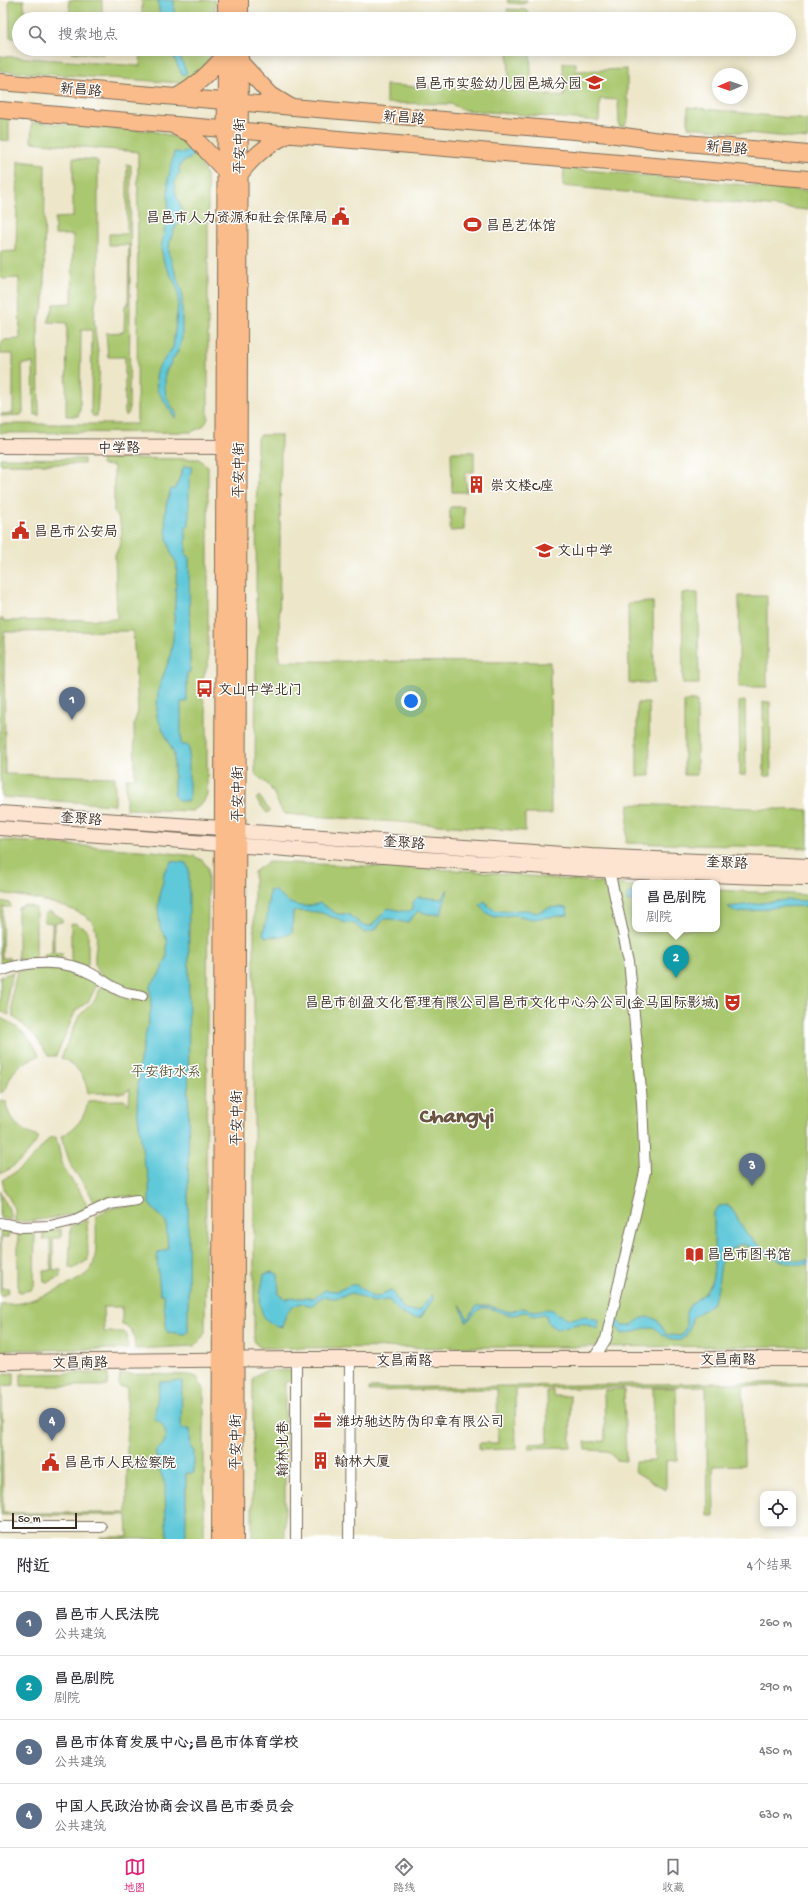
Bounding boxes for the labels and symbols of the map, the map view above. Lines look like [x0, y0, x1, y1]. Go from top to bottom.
north arrow [712, 68, 748, 104]
school or university icon: 昌邑市实验幼儿园邑城分园 [585, 73, 605, 93]
place label: 昌邑市实验幼儿园邑城分园 [414, 76, 582, 94]
street label: 新昌路 [59, 80, 103, 102]
street label: 新昌路 [382, 108, 426, 130]
street label: 平安中街 [232, 118, 250, 174]
street label: 新昌路 [705, 138, 749, 160]
public building icon: 昌邑市人力资源和社会保障局 [331, 207, 351, 227]
place label: 昌邑市人力资源和社会保障局 [146, 210, 328, 228]
sports icon: 昌邑艺体馆 [463, 215, 483, 235]
place label: 昌邑艺体馆 [486, 218, 556, 236]
street label: 中学路 [98, 440, 140, 458]
street label: 平安中街 [231, 442, 249, 498]
building icon: 崇文楼C座 [467, 475, 487, 495]
place label: 崇文楼C座 [490, 479, 554, 496]
public building icon: 昌邑市公安局 [11, 521, 31, 541]
place label: 昌邑市公安局 [34, 524, 118, 542]
school or university icon: 文山中学 [534, 540, 554, 560]
place label: 文山中学 [557, 543, 613, 561]
bus stop icon: 文山中学北门 [195, 679, 215, 699]
place label: 文山中学北门 [218, 682, 302, 700]
pin: 1 [59, 687, 85, 720]
your location [401, 691, 421, 711]
street label: 平安中街 [230, 766, 248, 822]
street label: 奎聚路 [59, 810, 102, 830]
street label: 奎聚路 [382, 834, 425, 854]
street label: 奎聚路 [705, 854, 748, 874]
pin: 2 [663, 945, 689, 978]
theatre icon: 昌邑市创盈文化管理有限公司昌邑市文化中心分公司(金马国际影城) [722, 992, 742, 1012]
place label: 昌邑市创盈文化管理有限公司昌邑市文化中心分公司(金马国际影城) [305, 995, 719, 1013]
park label: 平安街水系 [131, 1064, 201, 1082]
street label: 平安中街 [229, 1090, 247, 1146]
district label: Changyi [419, 1105, 494, 1131]
pin: 3 [739, 1153, 765, 1186]
library icon: 昌邑市图书馆 [684, 1244, 704, 1264]
place label: 昌邑市图书馆 [707, 1247, 791, 1265]
street label: 文昌南路 [700, 1352, 756, 1370]
street label: 文昌南路 [376, 1353, 432, 1371]
street label: 文昌南路 [52, 1355, 108, 1373]
pin: 4 [39, 1408, 65, 1441]
office icon: 潍坊驰达防伪印章有限公司 [313, 1411, 333, 1431]
street label: 平安中街 [228, 1414, 246, 1470]
place label: 潍坊驰达防伪印章有限公司 [336, 1414, 504, 1432]
street label: 翰林北巷 [276, 1420, 293, 1477]
building icon: 翰林大厦 [311, 1451, 331, 1471]
public building icon: 昌邑市人民检察院 [41, 1452, 61, 1472]
place label: 翰林大厦 [334, 1454, 390, 1472]
place label: 昌邑市人民检察院 [64, 1455, 176, 1473]
scale bar [12, 1511, 77, 1530]

